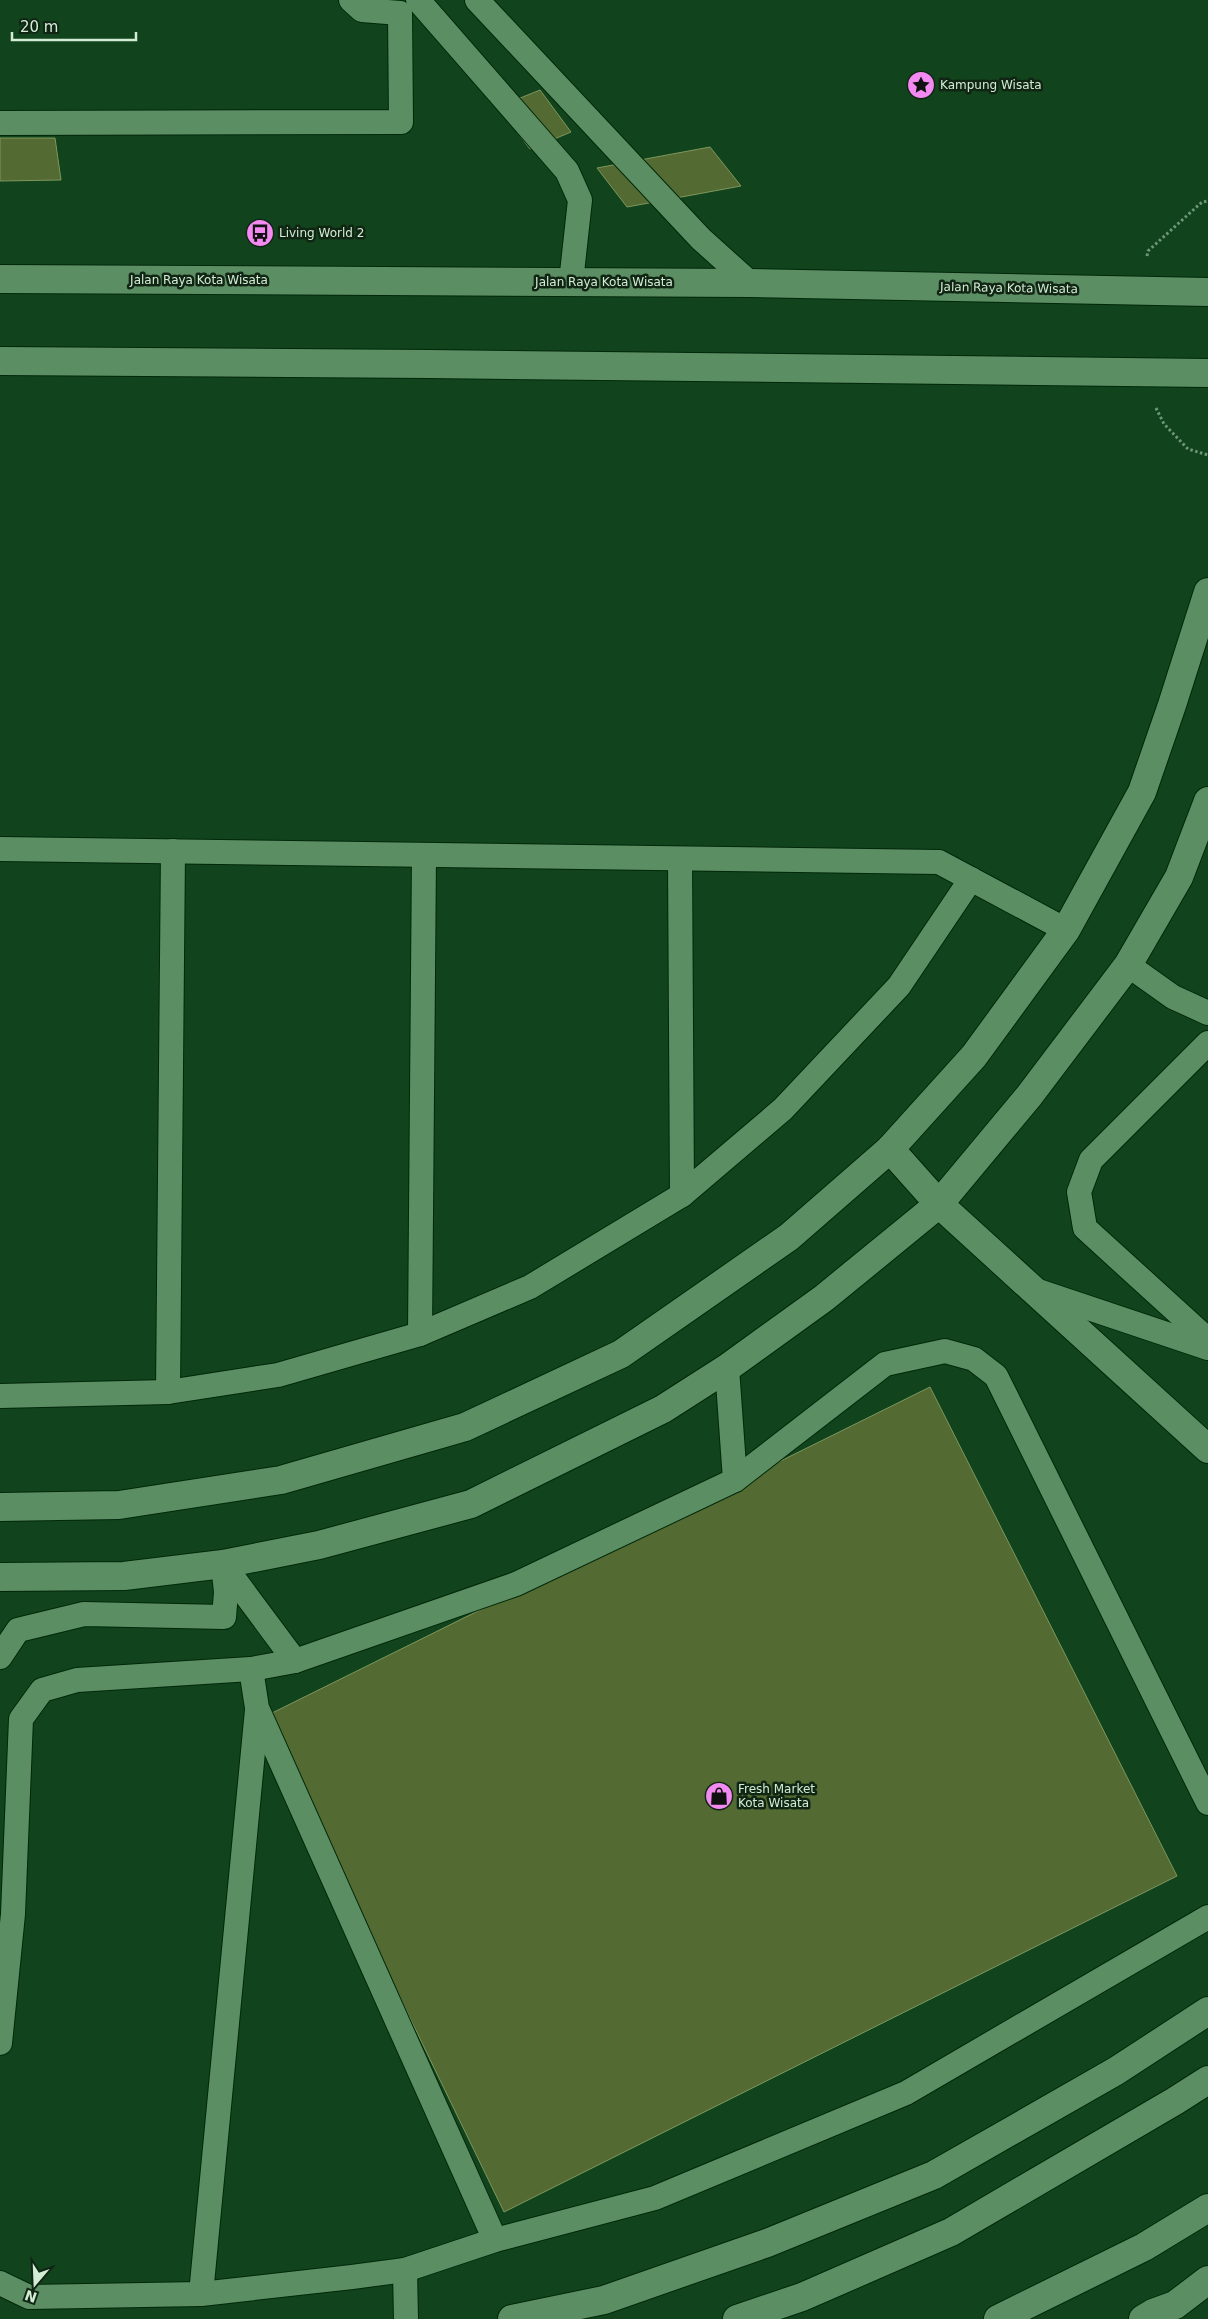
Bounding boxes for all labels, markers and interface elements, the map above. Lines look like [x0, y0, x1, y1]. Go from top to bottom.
scale bar [12, 10, 136, 42]
text: 20 m [20, 18, 58, 36]
place icon: Kampung Wisata [906, 70, 936, 100]
place label: Kampung Wisata [940, 78, 1042, 92]
bus stop icon: Living World 2 [245, 218, 275, 248]
place label: Living World 2 [279, 226, 364, 240]
street label: Jalan Raya Kota Wisata [129, 273, 268, 287]
street label: Jalan Raya Kota Wisata [534, 275, 673, 289]
street label: Jalan Raya Kota Wisata [939, 280, 1078, 296]
shop icon: Fresh Market Kota Wisata [704, 1781, 734, 1811]
place label: Fresh Market Kota Wisata [738, 1782, 815, 1810]
north arrow [10, 2259, 60, 2309]
text: N [23, 2287, 39, 2306]

